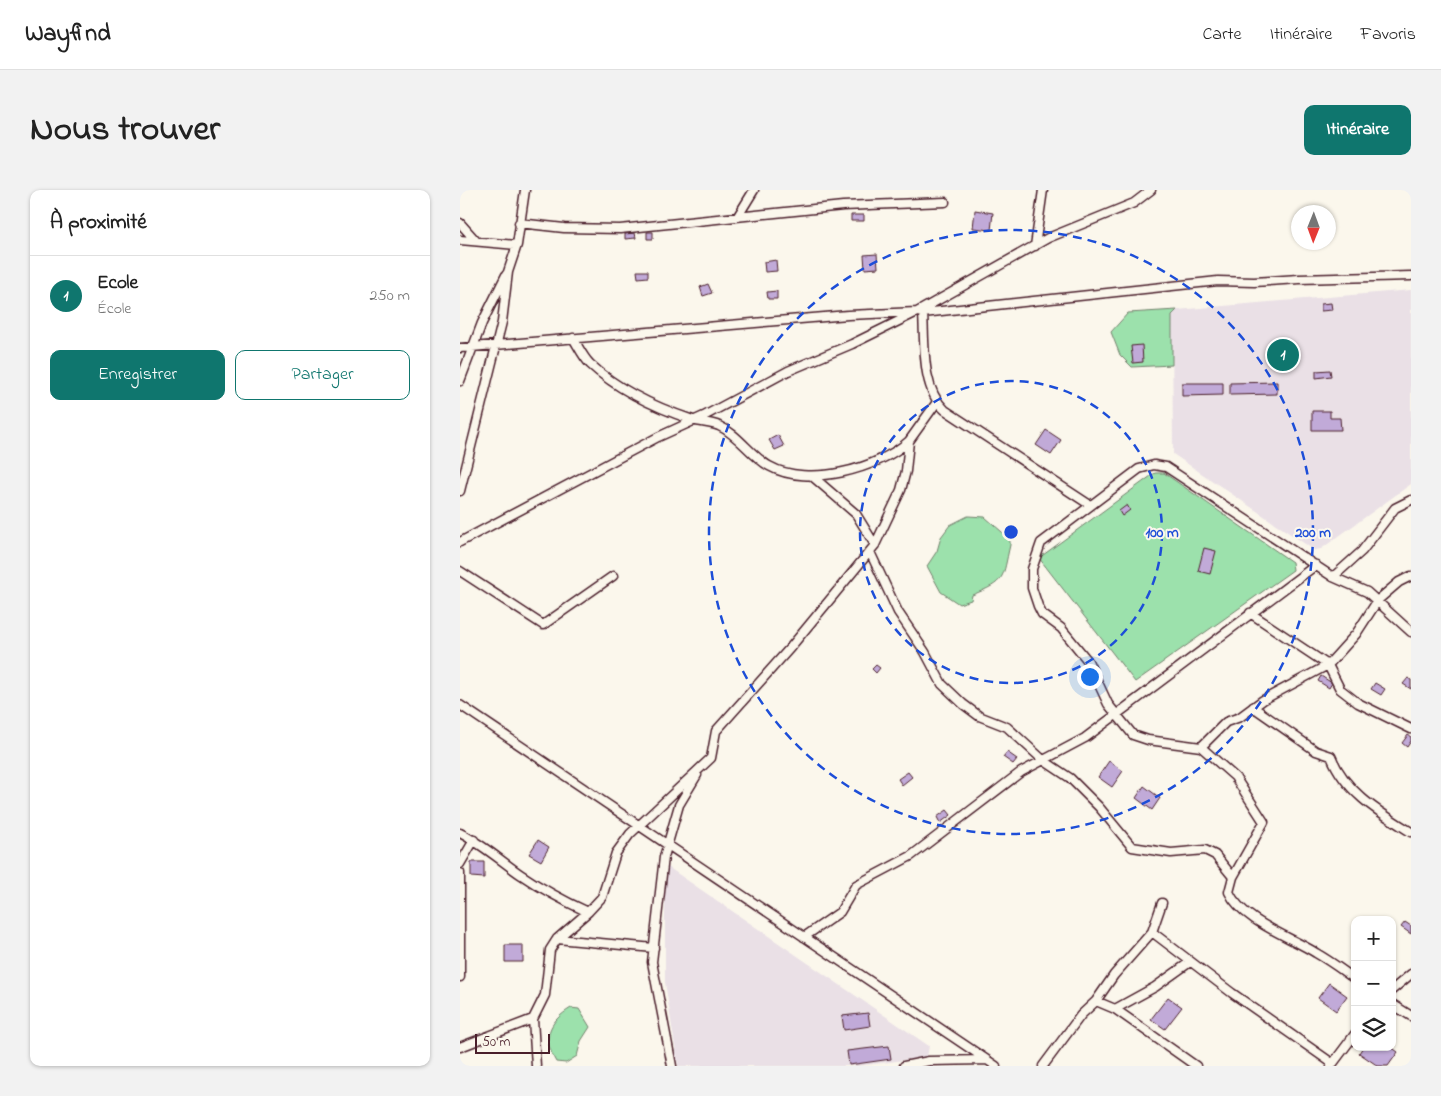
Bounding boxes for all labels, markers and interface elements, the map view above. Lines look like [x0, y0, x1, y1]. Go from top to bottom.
text: Wayfind [25, 17, 111, 52]
text: Carte [1202, 22, 1242, 48]
text: Itinéraire [1270, 22, 1332, 48]
text: Favoris [1360, 22, 1416, 48]
text: Nous trouver [30, 105, 220, 156]
button: Itinéraire [1304, 105, 1411, 155]
north arrow [1291, 205, 1336, 250]
text: À proximité [50, 208, 147, 238]
text: Ecole [97, 270, 138, 297]
text: 1 [63, 284, 69, 308]
text: 250 m [370, 284, 410, 308]
text: École [97, 297, 132, 321]
pin: 1 [1267, 336, 1299, 374]
button: Enregistrer [50, 350, 225, 400]
button: Partager [235, 350, 410, 400]
text: 100 m [1145, 522, 1179, 544]
text: 200 m [1294, 522, 1331, 544]
centre of rings [1002, 523, 1020, 541]
your location [1077, 664, 1103, 690]
map controls [1351, 916, 1396, 1051]
button: + [1351, 916, 1396, 961]
button: − [1351, 961, 1396, 1006]
button: layers [1351, 1006, 1396, 1051]
scale bar [475, 1031, 550, 1054]
text: 50 m [482, 1032, 510, 1053]

